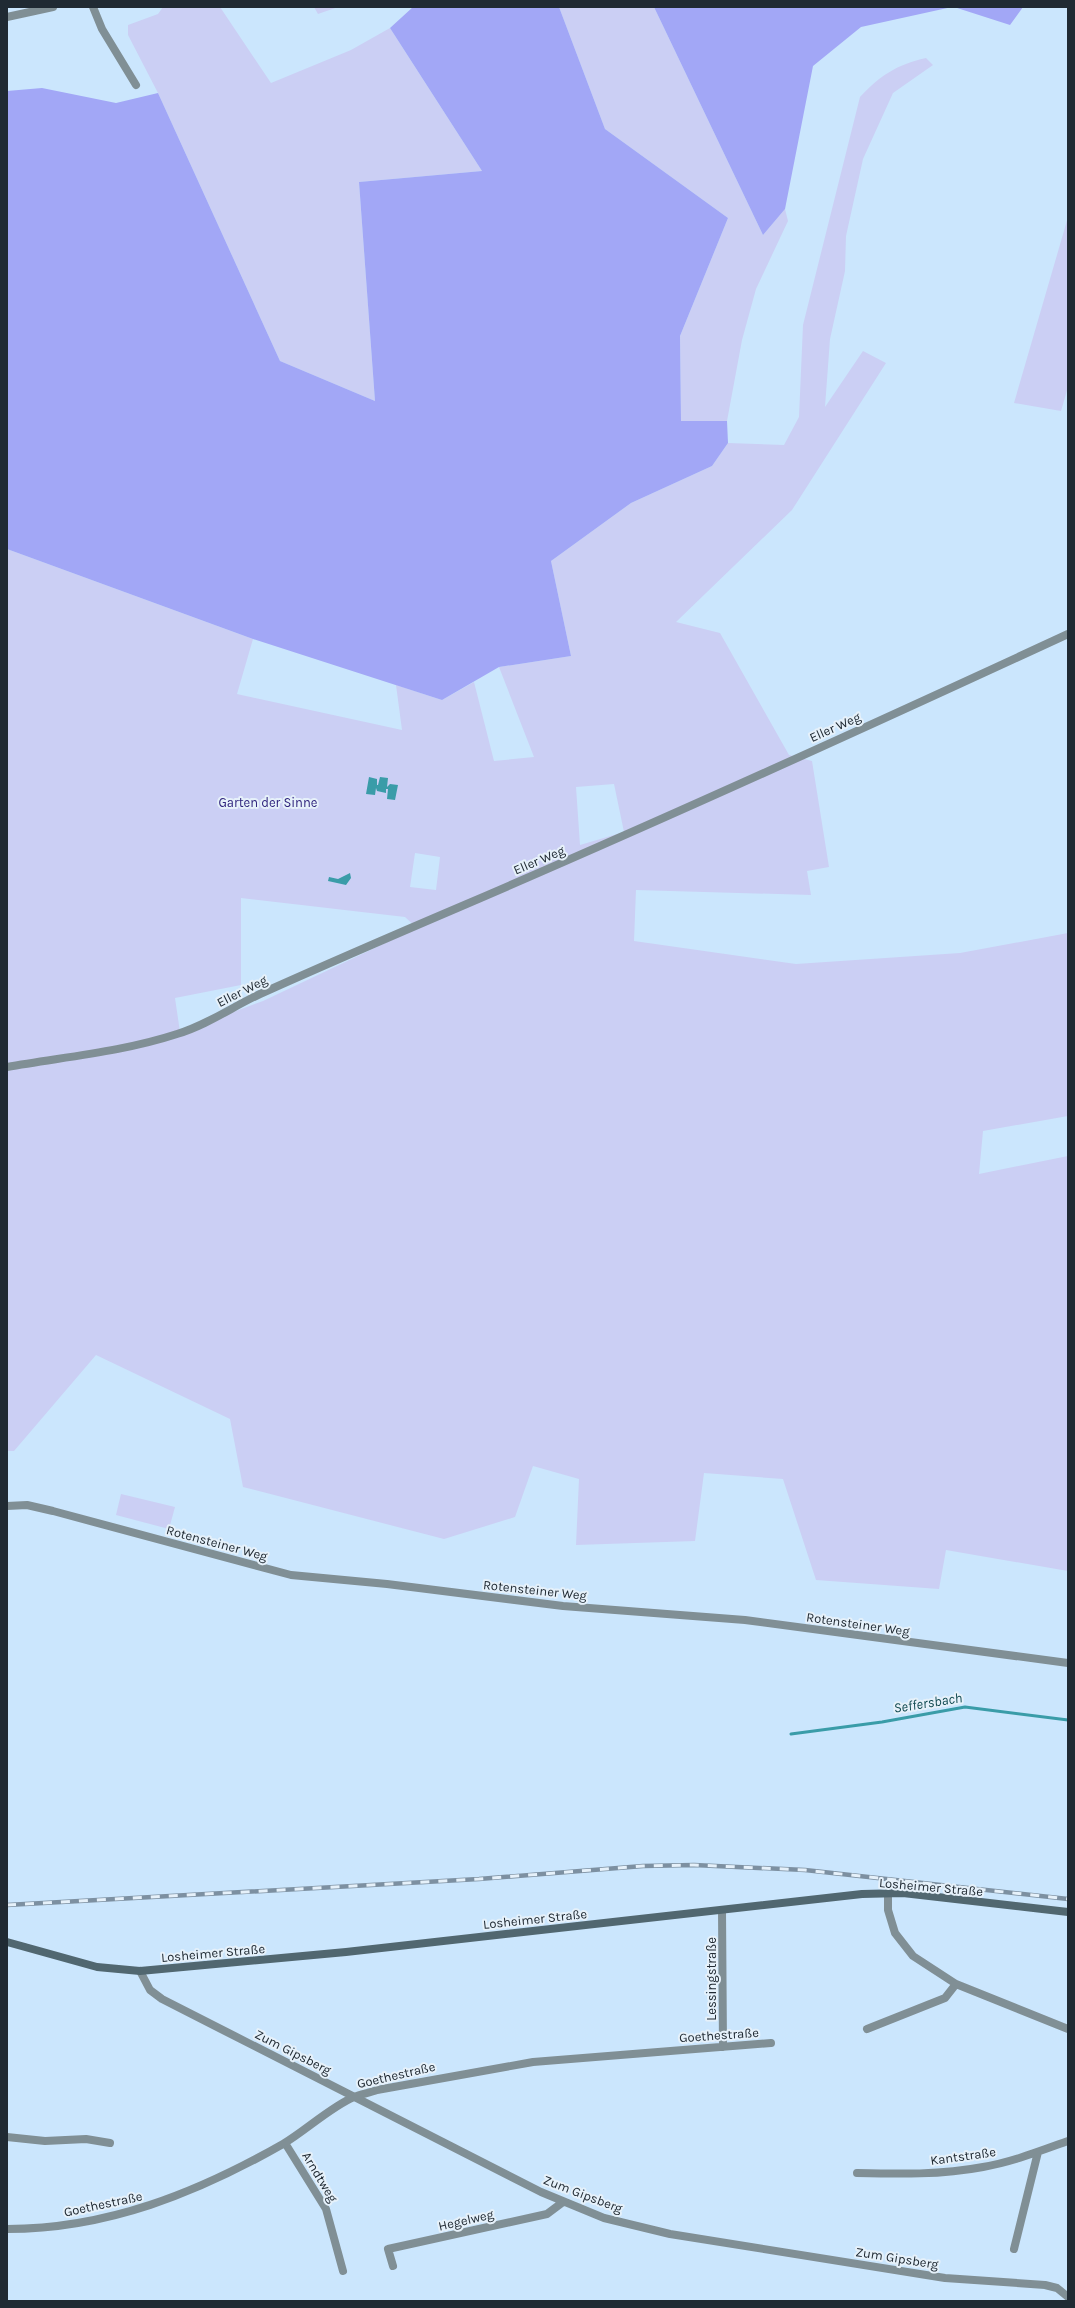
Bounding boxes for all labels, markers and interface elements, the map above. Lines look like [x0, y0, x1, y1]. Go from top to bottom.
street label: Eller Weg [807, 709, 863, 745]
park label: Garten der Sinne [219, 795, 318, 810]
street label: Eller Weg [511, 842, 568, 878]
street label: Eller Weg [214, 972, 270, 1010]
street label: Rotensteiner Weg [165, 1522, 270, 1564]
street label: Rotensteiner Weg [482, 1577, 588, 1603]
street label: Rotensteiner Weg [805, 1609, 911, 1639]
water label: Seffersbach [893, 1689, 963, 1717]
street label: Losheimer Straße [878, 1875, 984, 1899]
street label: Losheimer Straße [482, 1906, 588, 1932]
street label: Lessingstraße [704, 1937, 719, 2021]
street label: Losheimer Straße [160, 1941, 266, 1965]
street label: Goethestraße [679, 2025, 760, 2045]
street label: Zum Gipsberg [252, 2026, 334, 2078]
street label: Goethestraße [355, 2059, 437, 2091]
street label: Kantstraße [929, 2144, 997, 2168]
street label: Arndtweg [299, 2149, 341, 2205]
street label: Zum Gipsberg [541, 2172, 625, 2216]
street label: Goethestraße [62, 2188, 144, 2220]
street label: Hegelweg [437, 2206, 496, 2234]
street label: Zum Gipsberg [854, 2244, 940, 2272]

